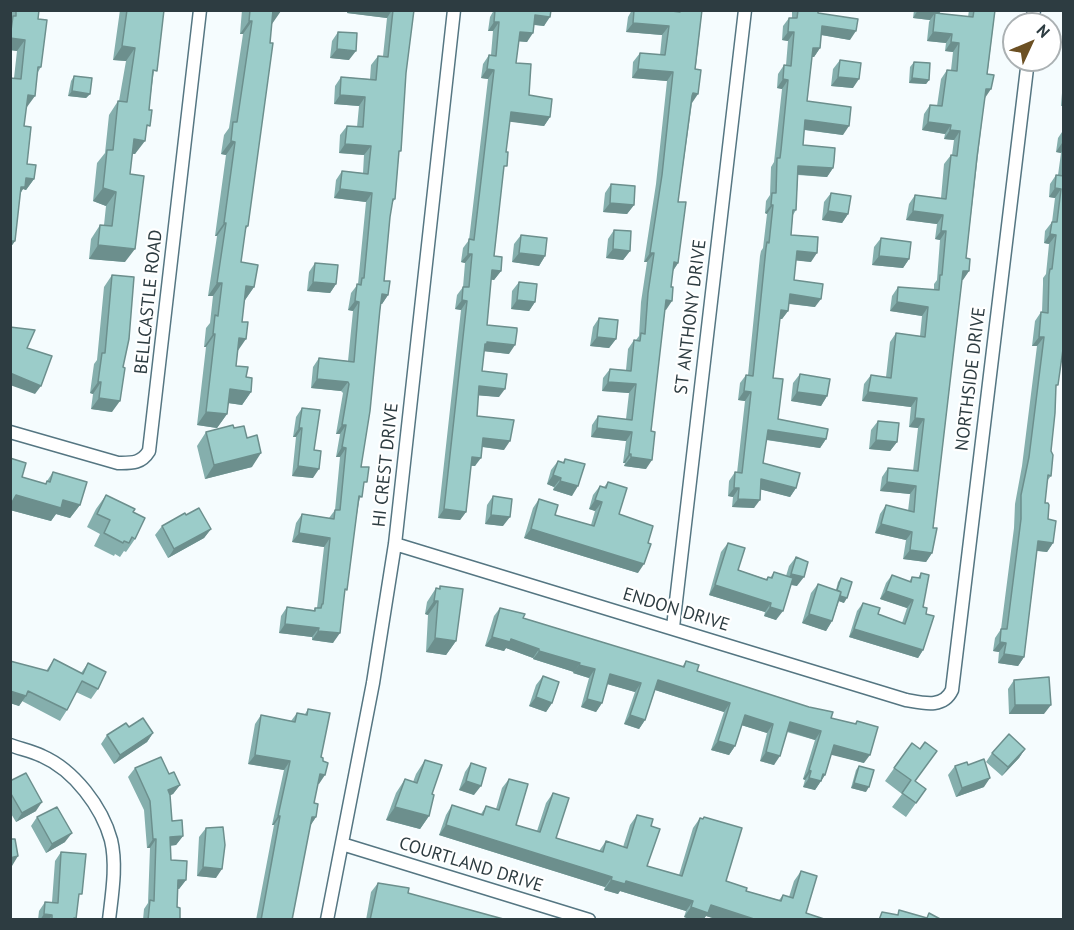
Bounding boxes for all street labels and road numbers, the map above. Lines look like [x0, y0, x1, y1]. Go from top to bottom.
street label: BELLCASTLE ROAD [131, 229, 167, 375]
street label: ST ANTHONY DRIVE [671, 238, 711, 396]
street label: NORTHSIDE DRIVE [951, 306, 991, 452]
street label: HI CREST DRIVE [369, 402, 403, 528]
street label: ENDON DRIVE [620, 584, 732, 636]
street label: COURTLAND DRIVE [396, 833, 546, 897]

